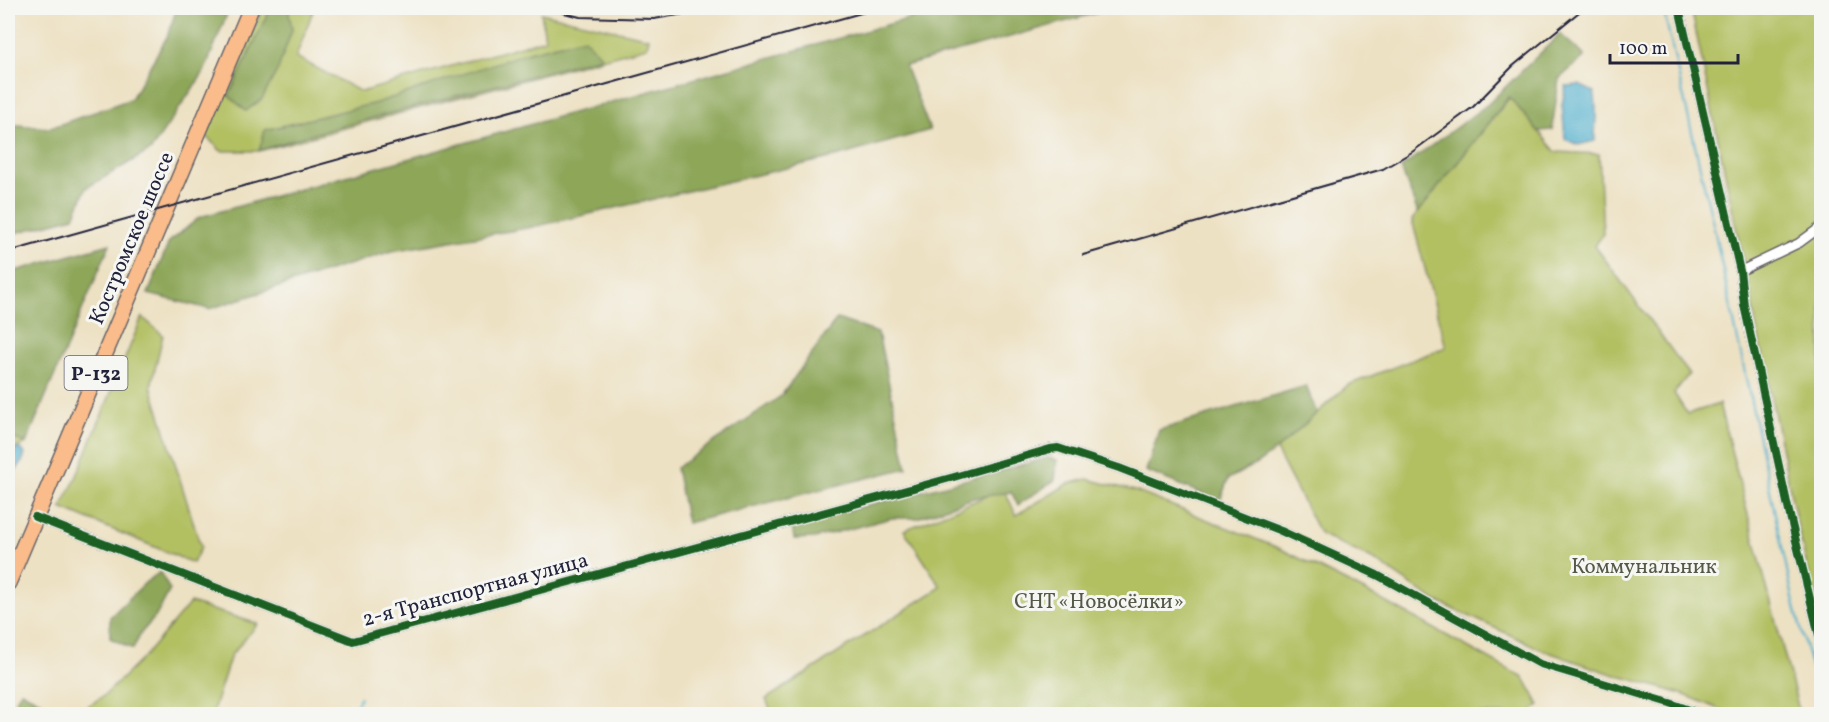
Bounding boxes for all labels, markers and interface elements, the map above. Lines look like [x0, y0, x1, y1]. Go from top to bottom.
scale bar [1610, 27, 1738, 65]
text: 100 m [1619, 37, 1668, 62]
street label: Костромское шоссе [83, 148, 182, 329]
road number: Р-132 [64, 356, 128, 390]
street label: 2-я Транспортная улица [359, 546, 592, 635]
park label: Коммунальник [1571, 553, 1717, 582]
park label: СНТ «Новосёлки» [1014, 588, 1184, 617]

